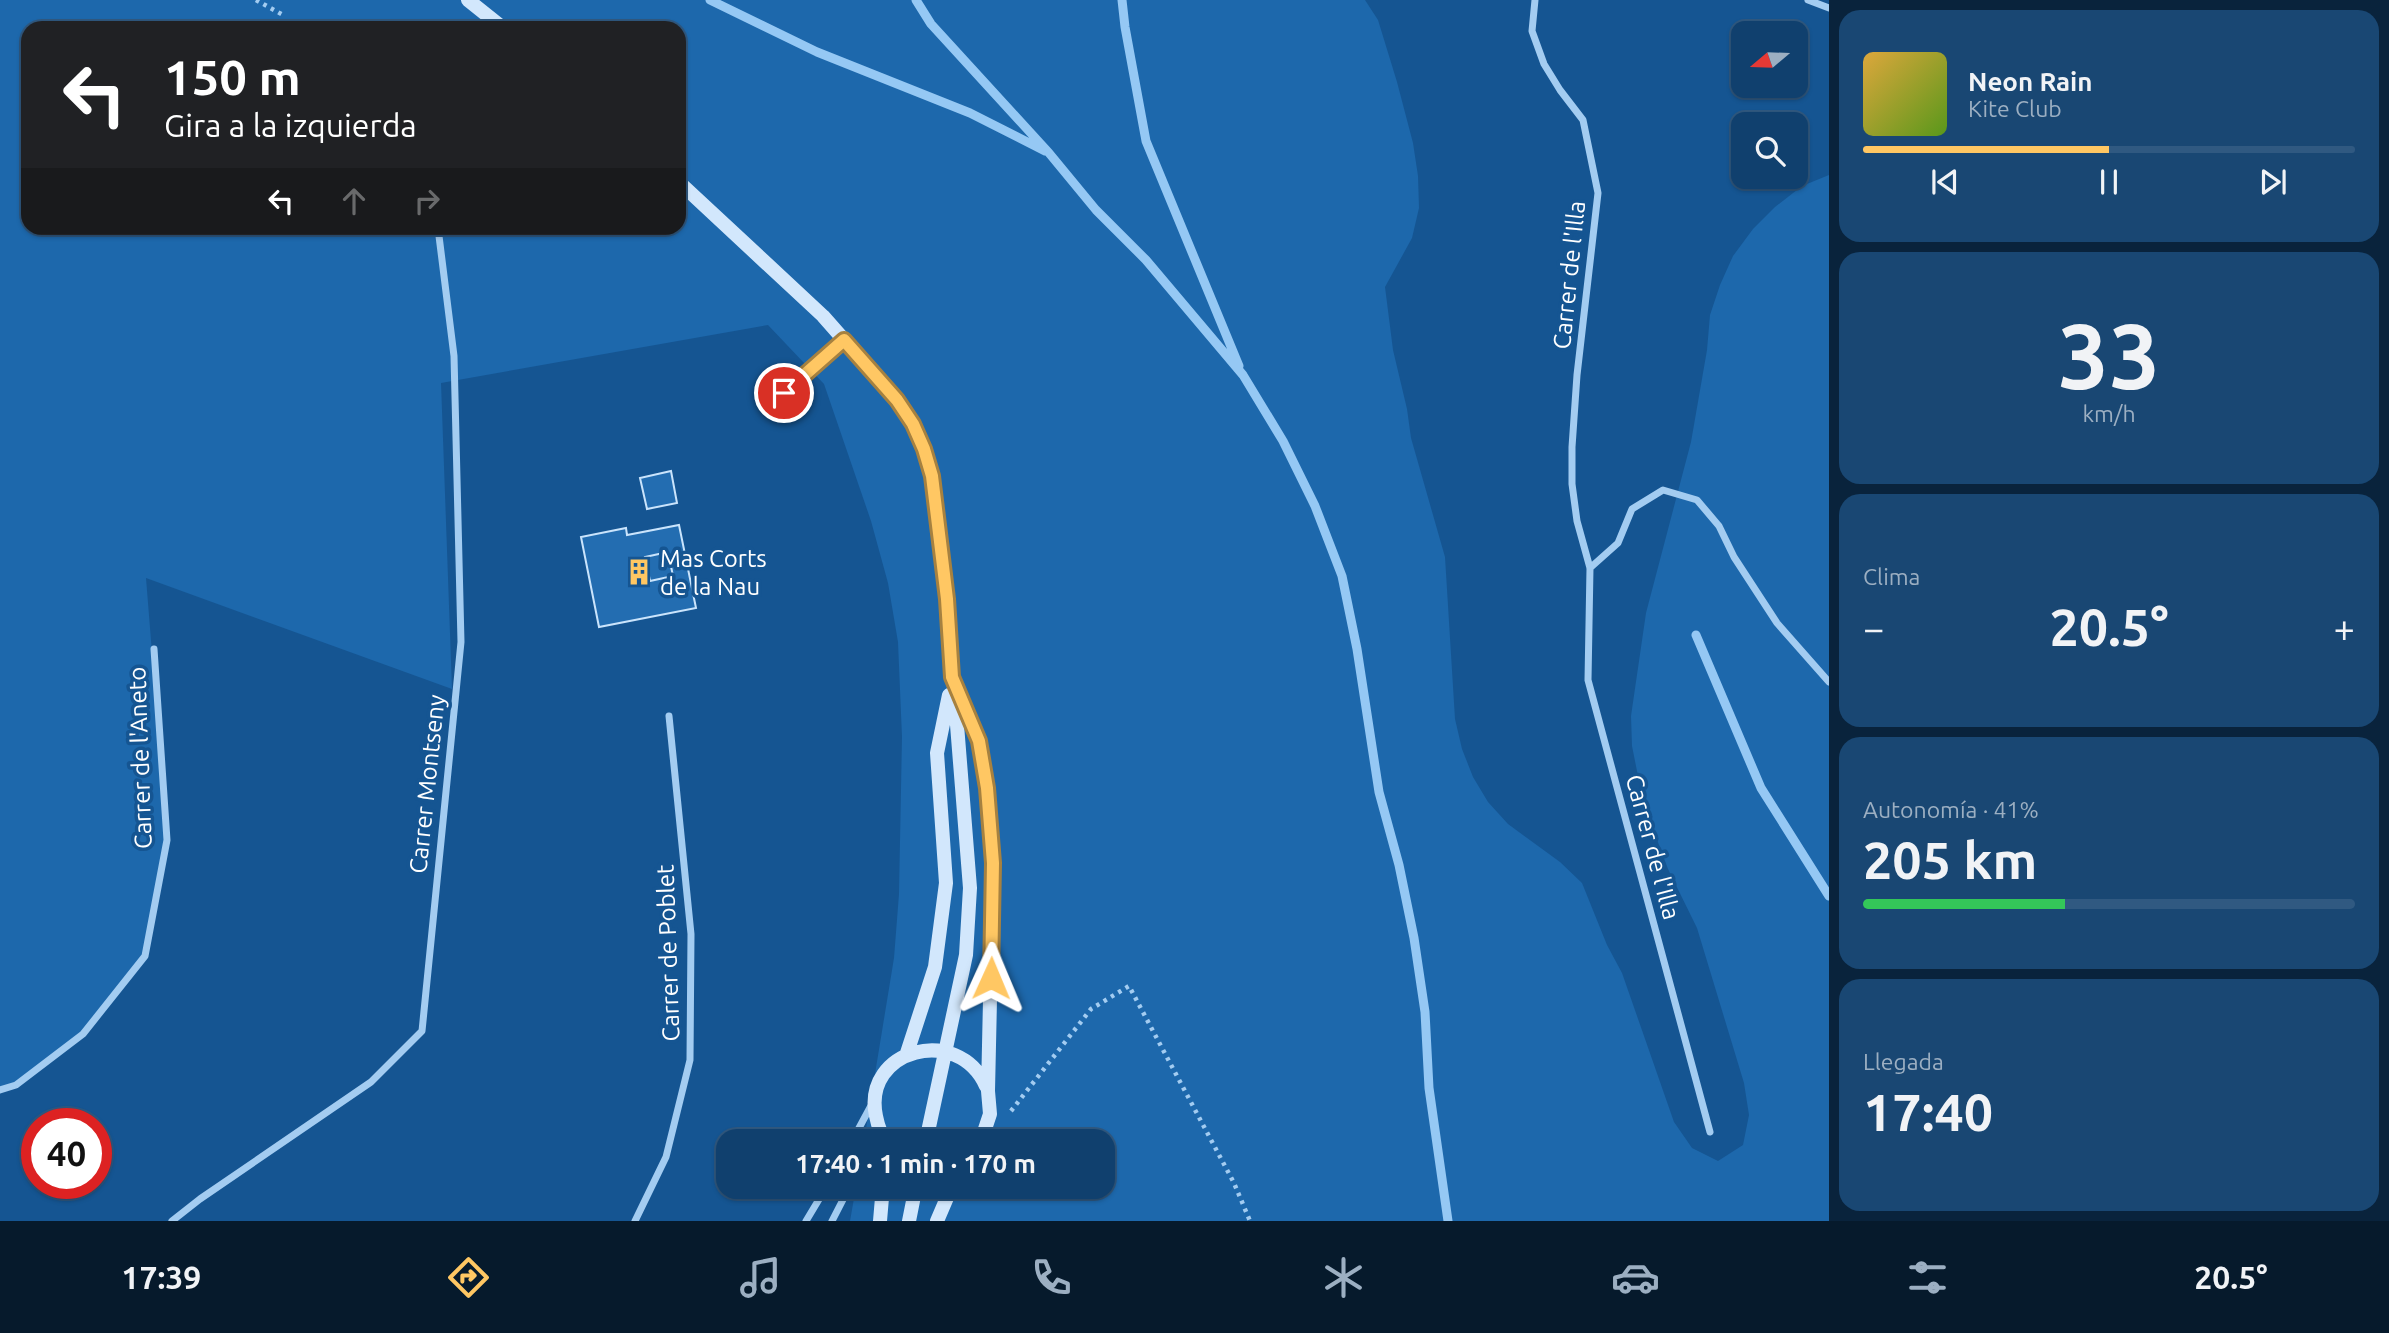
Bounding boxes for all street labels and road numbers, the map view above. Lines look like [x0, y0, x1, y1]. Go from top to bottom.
street label: Carrer de l'Illa [1548, 199, 1590, 351]
street label: Carrer de l'Aneto [123, 666, 157, 850]
street label: Carrer Montseny [404, 693, 450, 875]
street label: Carrer de l'Illa [1621, 772, 1685, 922]
street label: Carrer de Poblet [651, 864, 685, 1042]

